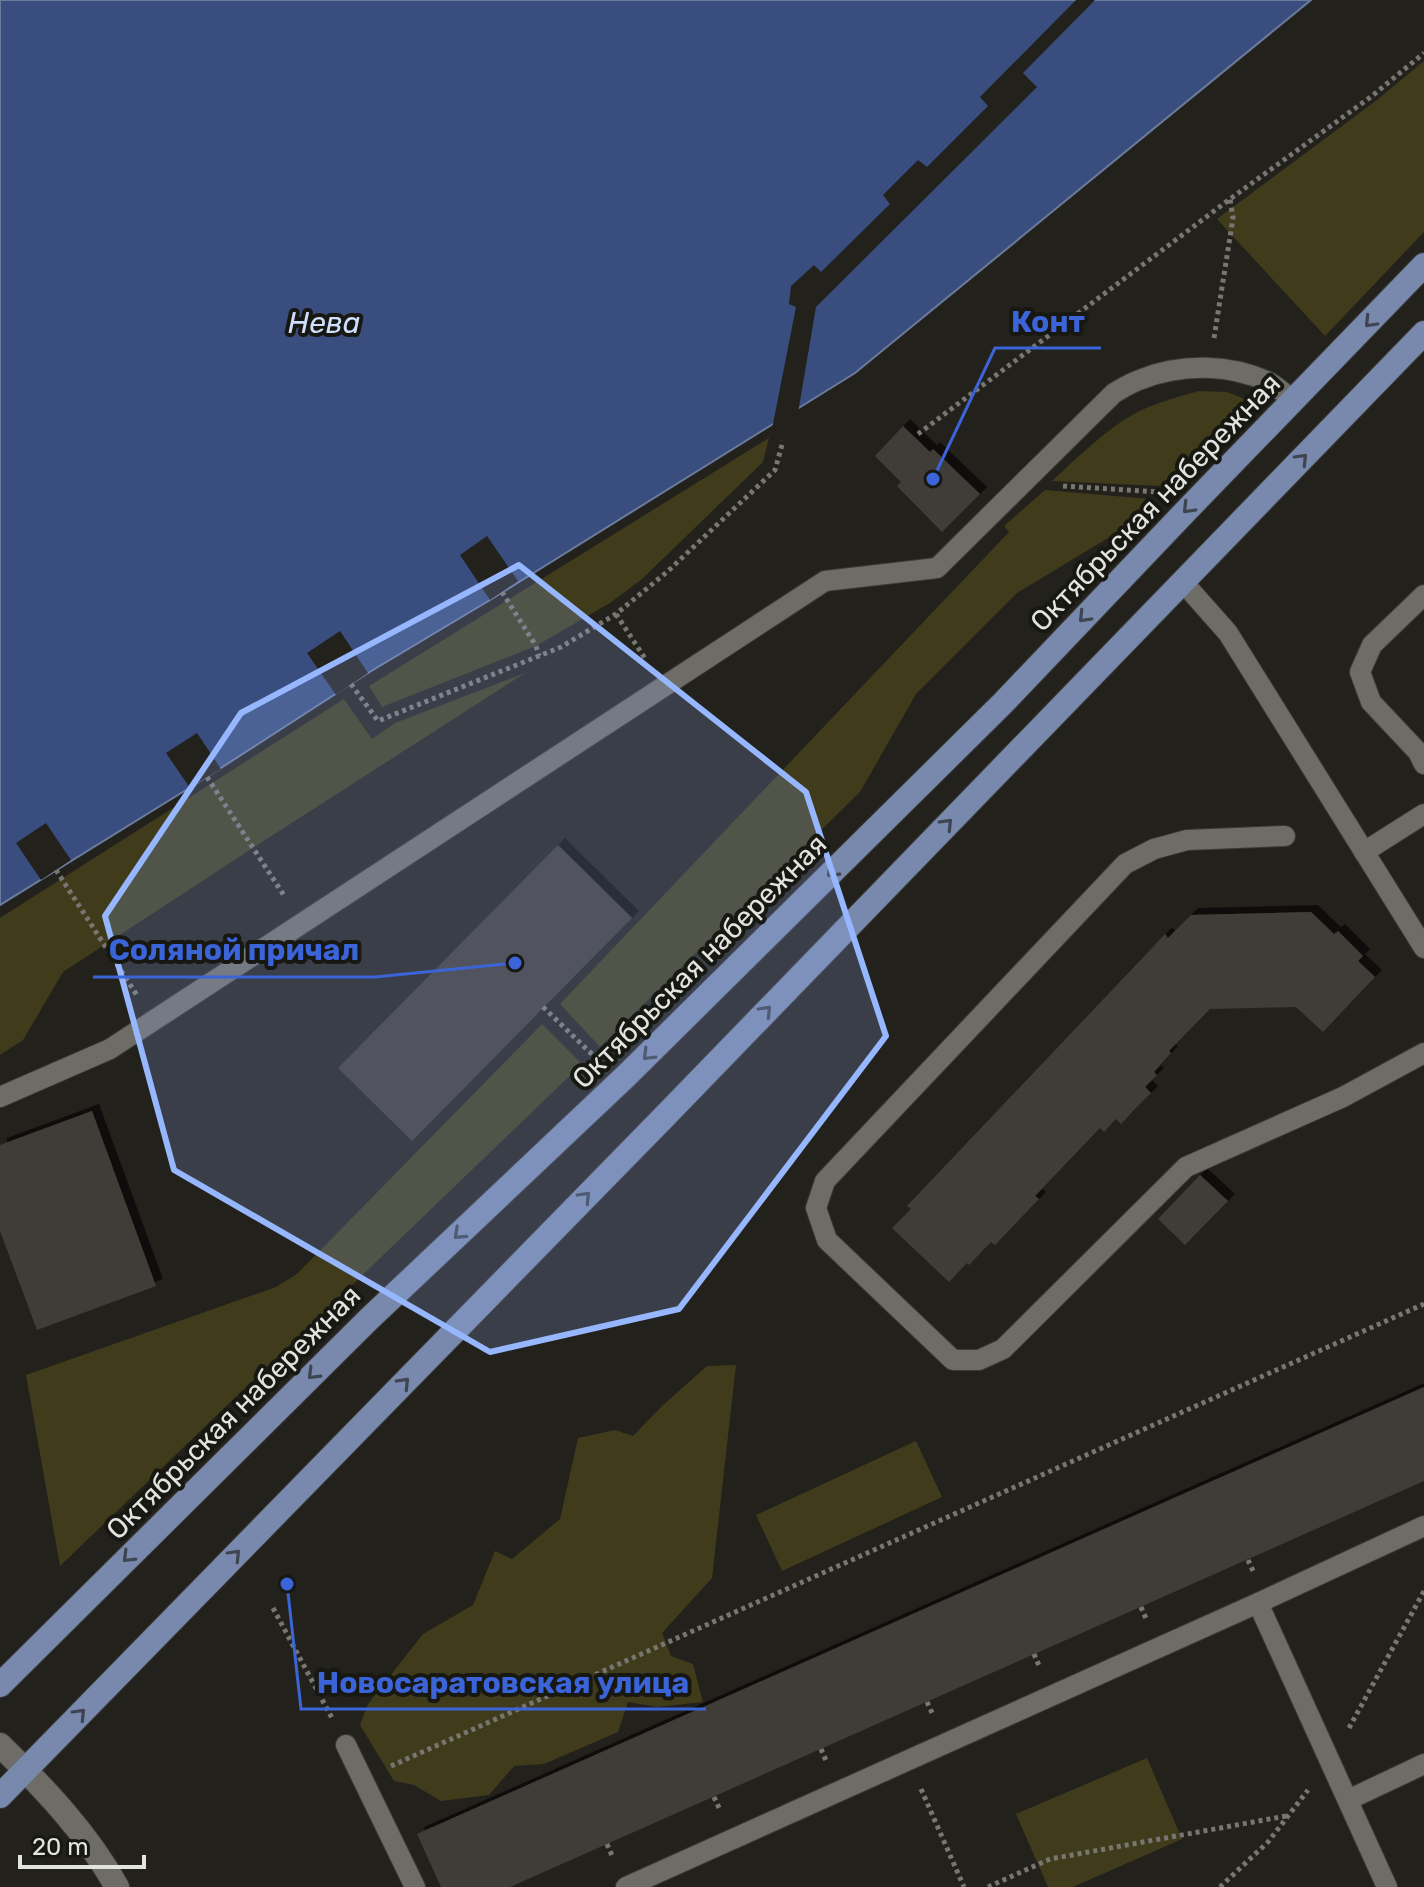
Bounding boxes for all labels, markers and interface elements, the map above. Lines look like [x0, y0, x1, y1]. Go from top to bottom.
callout: Конт [995, 294, 1101, 348]
text: Конт [1011, 304, 1086, 340]
water label: Нева [288, 305, 360, 341]
one-way arrow [1365, 313, 1379, 327]
street label: Октябрьская набережная [1023, 367, 1287, 638]
one-way arrow [1293, 454, 1307, 468]
one-way arrow [1183, 499, 1198, 513]
one-way arrow [1079, 608, 1094, 622]
one-way arrow [938, 819, 953, 833]
street label: Октябрьская набережная [566, 828, 833, 1095]
one-way arrow [827, 862, 842, 877]
callout: Соляной причал [93, 923, 375, 977]
text: Соляной причал [109, 932, 359, 968]
one-way arrow [757, 1006, 772, 1020]
one-way arrow [643, 1046, 657, 1060]
one-way arrow [576, 1192, 590, 1206]
one-way arrow [454, 1224, 469, 1238]
street label: Октябрьская набережная [100, 1279, 367, 1546]
one-way arrow [308, 1365, 322, 1380]
one-way arrow [394, 1378, 409, 1392]
one-way arrow [123, 1548, 137, 1563]
one-way arrow [226, 1550, 240, 1564]
callout: Новосаратовская улица [301, 1655, 706, 1709]
text: Новосаратовская улица [317, 1665, 689, 1701]
one-way arrow [71, 1709, 85, 1723]
scale bar [20, 1819, 144, 1869]
text: 20 m [32, 1833, 89, 1861]

